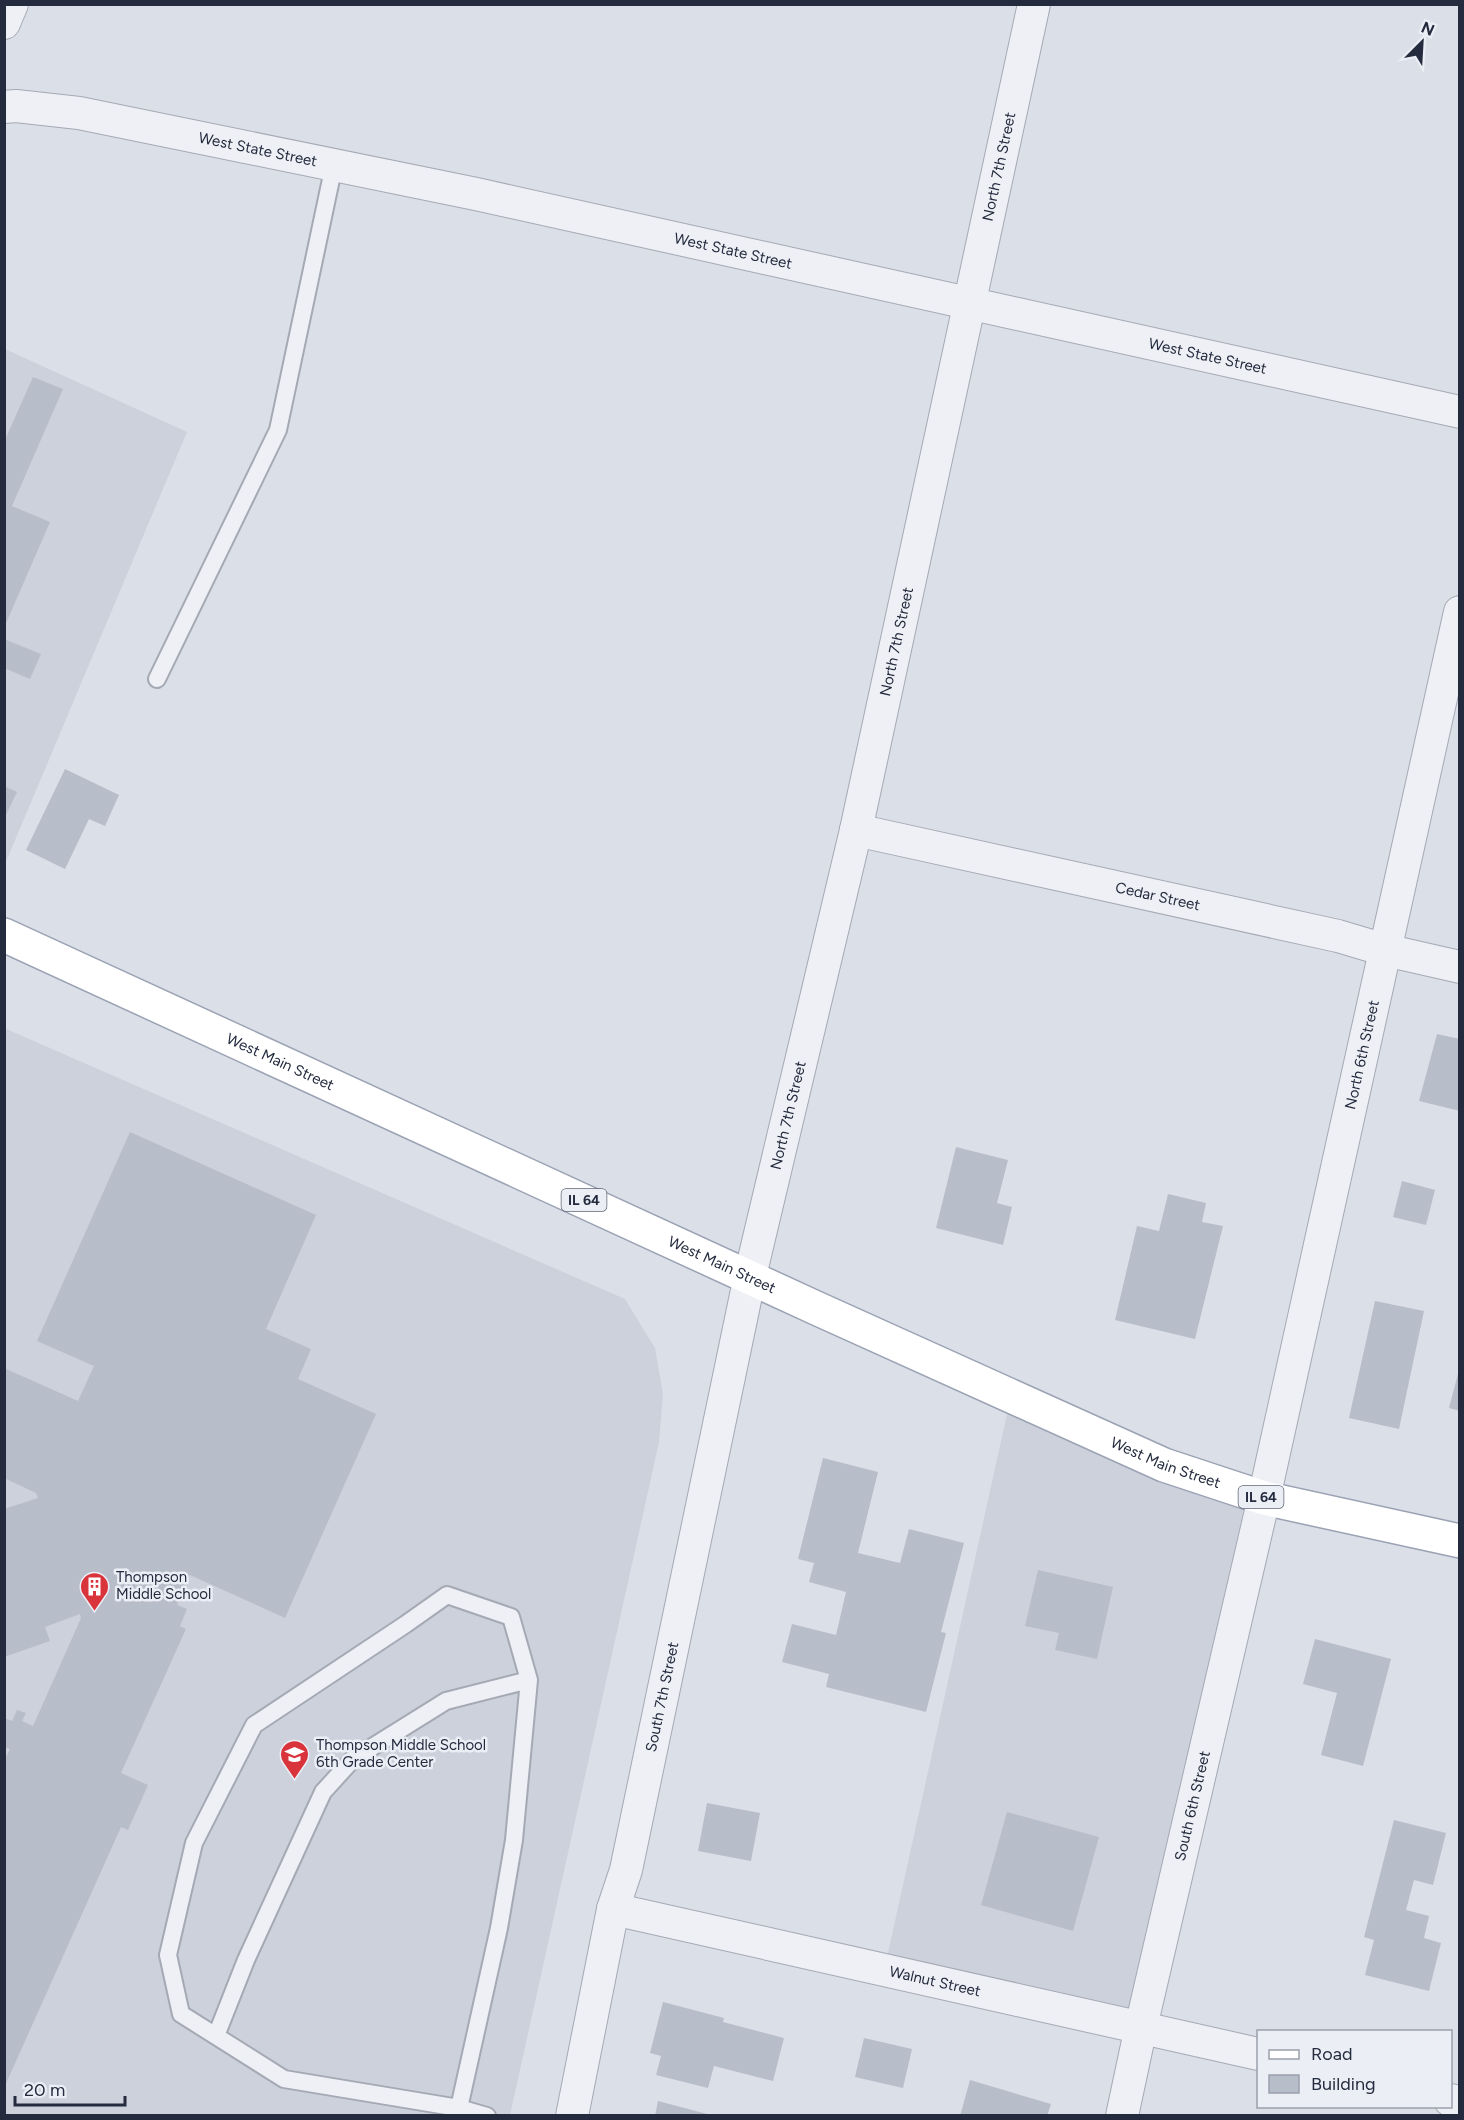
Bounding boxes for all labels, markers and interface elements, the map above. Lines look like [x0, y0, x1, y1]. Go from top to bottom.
north arrow [1392, 12, 1452, 72]
text: N [1418, 18, 1437, 40]
street label: North 7th Street [978, 110, 1020, 223]
street label: West State Street [197, 129, 319, 170]
street label: West State Street [672, 229, 794, 273]
street label: West State Street [1147, 334, 1269, 378]
street label: North 7th Street [876, 585, 917, 698]
street label: Cedar Street [1114, 878, 1202, 914]
street label: North 6th Street [1341, 998, 1383, 1111]
street label: West Main Street [224, 1029, 337, 1095]
street label: North 7th Street [767, 1059, 810, 1172]
road number: IL 64 [562, 1189, 606, 1211]
street label: West Main Street [665, 1232, 779, 1297]
street label: West Main Street [1108, 1433, 1223, 1492]
road number: IL 64 [1238, 1486, 1284, 1508]
place label: Thompson Middle School [116, 1568, 211, 1603]
building icon: Thompson Middle School [79, 1570, 111, 1612]
street label: South 7th Street [642, 1640, 682, 1753]
place label: Thompson Middle School 6th Grade Center [316, 1736, 486, 1771]
school or university icon: Thompson Middle School 6th Grade Center [279, 1738, 311, 1780]
street label: South 6th Street [1171, 1749, 1214, 1863]
street label: Walnut Street [888, 1962, 983, 2000]
legend [1257, 2030, 1452, 2108]
text: Road [1311, 2043, 1352, 2065]
scale bar [15, 2069, 124, 2107]
text: Building [1311, 2073, 1376, 2095]
text: 20 m [24, 2079, 65, 2101]

